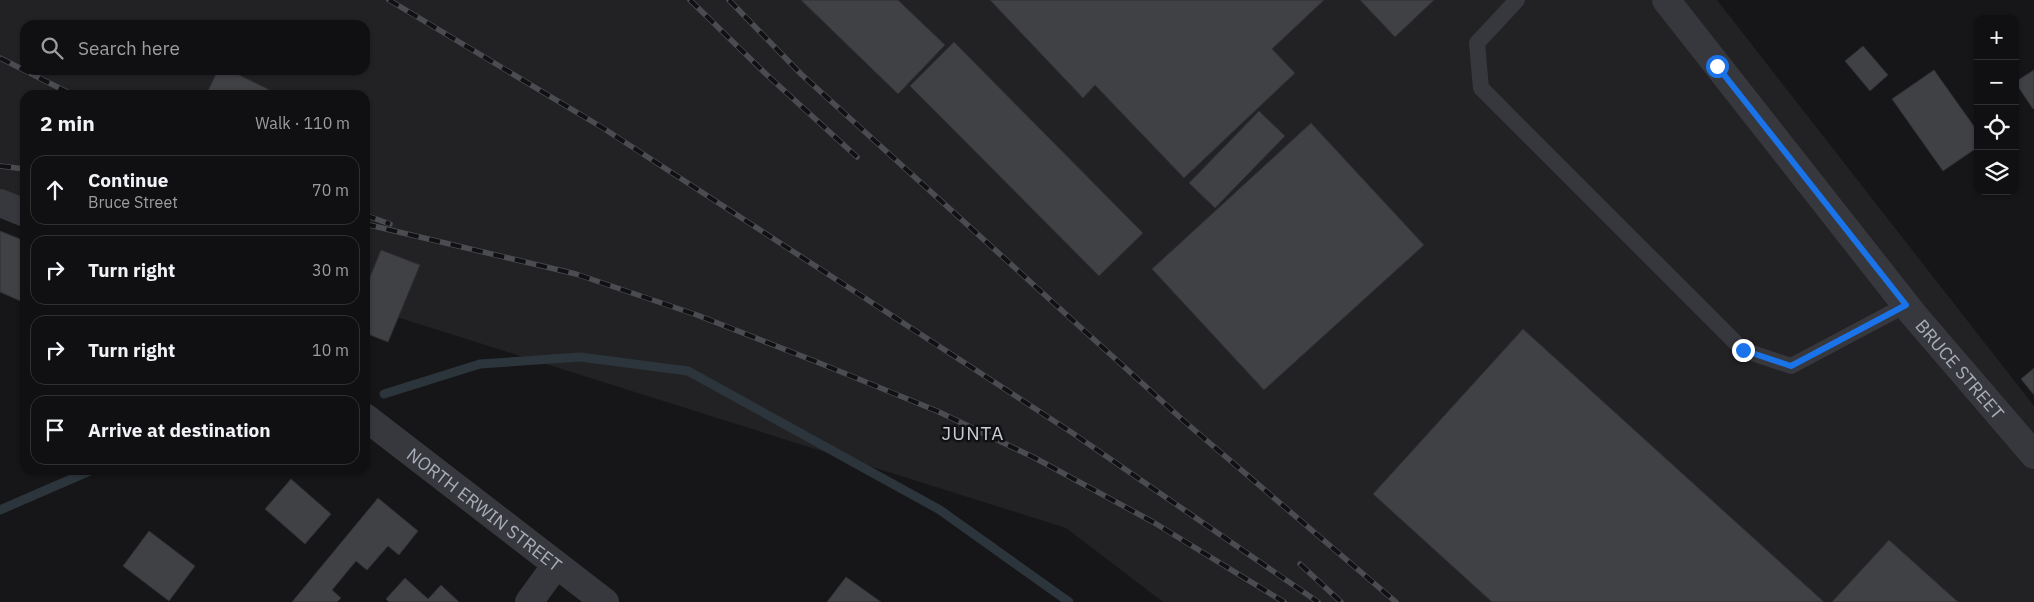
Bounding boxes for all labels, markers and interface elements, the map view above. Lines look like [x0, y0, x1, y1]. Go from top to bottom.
map controls [1974, 15, 2019, 195]
button: + [1974, 15, 2019, 60]
search box [20, 20, 370, 75]
icon: search [38, 34, 66, 62]
text: Search here [78, 36, 180, 60]
route start [1706, 55, 1729, 78]
button: − [1974, 60, 2019, 105]
button: locate [1974, 105, 2019, 150]
text: 2 min [40, 109, 95, 137]
text: Walk · 110 m [255, 113, 350, 133]
button: layers [1974, 150, 2019, 195]
text: Continue [88, 168, 168, 192]
icon: ahead [41, 176, 69, 204]
text: 70 m [312, 180, 349, 200]
text: Bruce Street [88, 192, 178, 212]
icon: right [41, 256, 69, 284]
text: Turn right [88, 258, 175, 282]
text: 30 m [312, 260, 349, 280]
street label: BRUCE STREET [1911, 314, 2010, 424]
icon: right [41, 336, 69, 364]
text: Turn right [88, 338, 175, 362]
route end [1732, 339, 1755, 362]
text: 10 m [312, 340, 349, 360]
icon: arrive [41, 416, 69, 444]
text: Arrive at destination [88, 418, 271, 442]
district label: JUNTA [942, 421, 1004, 445]
street label: NORTH ERWIN STREET [403, 442, 567, 576]

